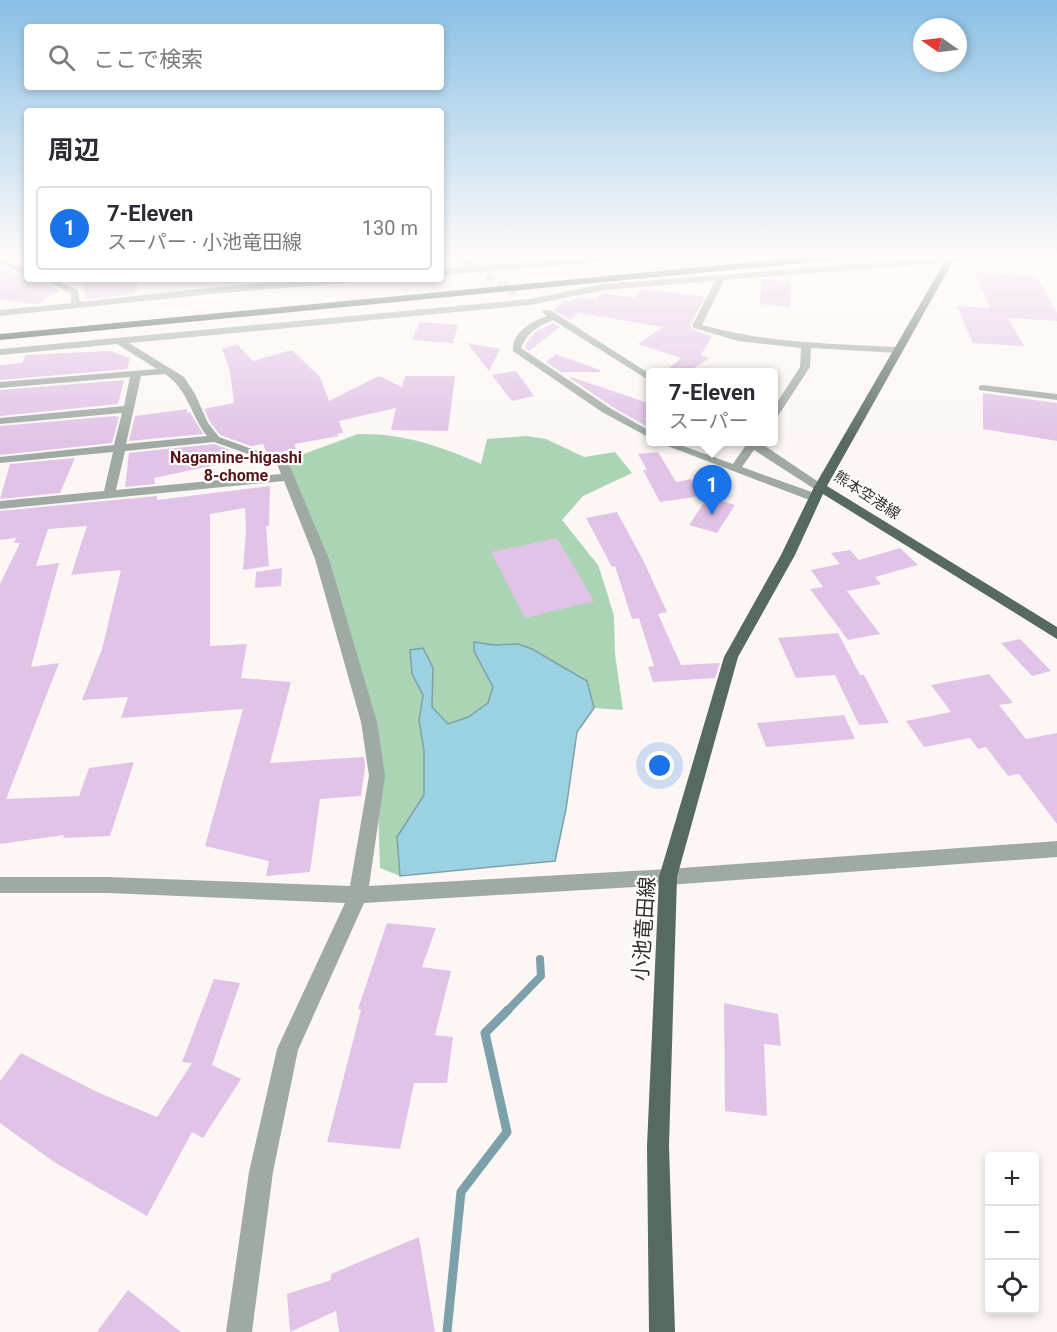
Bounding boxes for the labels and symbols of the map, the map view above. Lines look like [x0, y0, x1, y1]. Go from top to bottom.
north arrow [913, 18, 967, 72]
district label: Nagamine-higashi 8-chome [170, 448, 302, 485]
pin: 1 [692, 466, 732, 515]
street label: 熊本空港線 [831, 467, 903, 523]
your location [645, 751, 674, 780]
street label: 小池竜田線 [628, 876, 660, 982]

